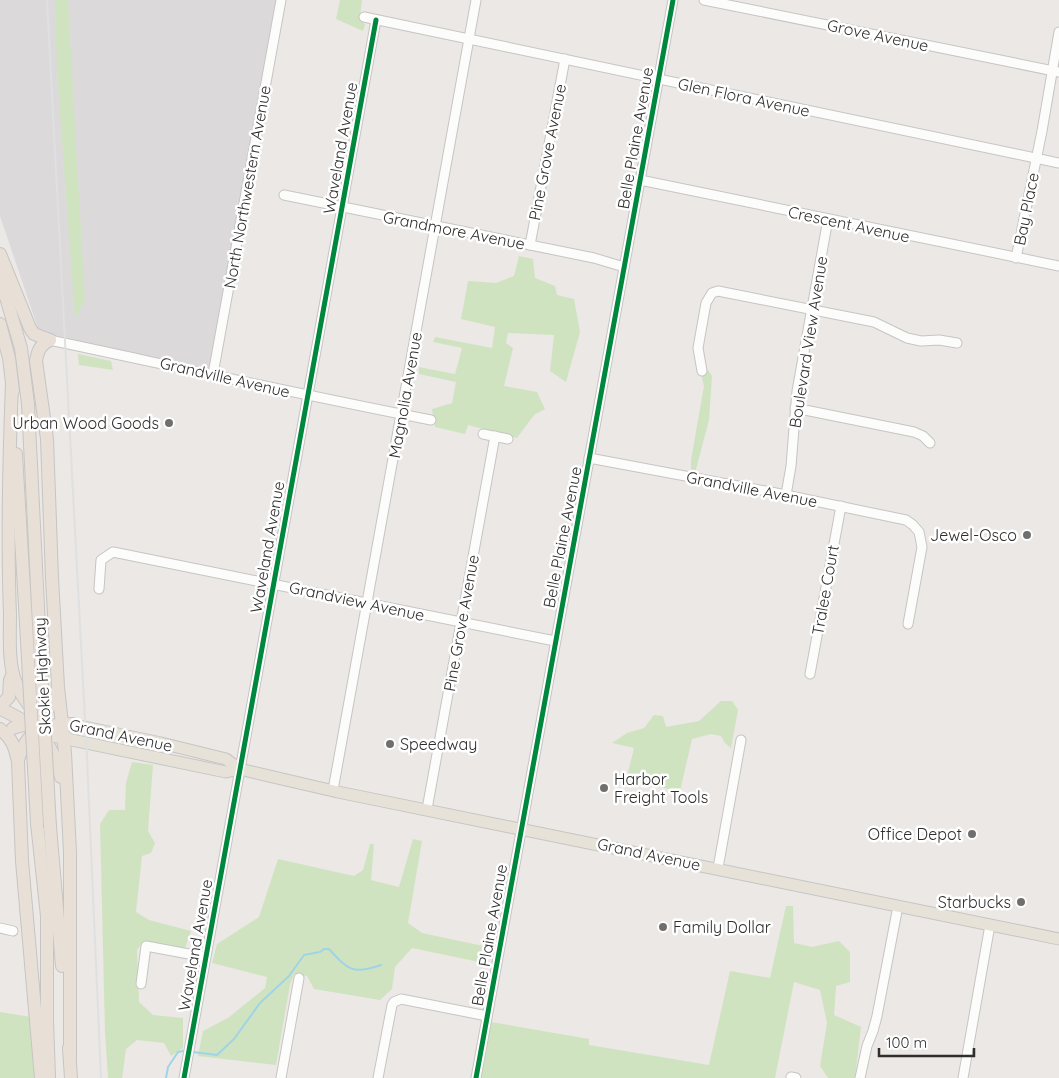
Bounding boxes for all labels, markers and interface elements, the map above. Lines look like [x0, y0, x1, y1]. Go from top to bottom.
street label: Grove Avenue [826, 15, 930, 55]
street label: Belle Plaine Avenue [613, 65, 657, 211]
street label: Glen Flora Avenue [676, 73, 812, 121]
street label: Waveland Avenue [319, 80, 361, 216]
street label: Pine Grove Avenue [524, 82, 570, 222]
street label: North Northwestern Avenue [219, 84, 275, 290]
street label: Bay Place [1009, 171, 1043, 247]
street label: Crescent Avenue [786, 201, 912, 247]
street label: Grandmore Avenue [381, 206, 527, 254]
street label: Boulevard View Avenue [785, 255, 831, 429]
street label: Magnolia Avenue [384, 330, 426, 460]
street label: Grandville Avenue [158, 352, 292, 402]
place label: Urban Wood Goods [12, 413, 159, 433]
marker: Urban Wood Goods [163, 417, 175, 429]
street label: Belle Plaine Avenue [538, 465, 586, 609]
street label: Grandville Avenue [685, 466, 819, 512]
street label: Waveland Avenue [246, 479, 288, 615]
place label: Jewel-Osco [930, 525, 1017, 545]
marker: Jewel-Osco [1021, 529, 1033, 541]
street label: Tralee Court [807, 543, 843, 637]
street label: Pine Grove Avenue [439, 553, 483, 693]
street label: Grandview Avenue [288, 577, 426, 625]
street label: Skokie Highway [29, 617, 55, 735]
street label: Grand Avenue [68, 714, 174, 756]
place label: Speedway [400, 734, 477, 754]
marker: Speedway [384, 738, 396, 750]
place label: Harbor Freight Tools [614, 769, 708, 807]
marker: Harbor Freight Tools [598, 782, 610, 794]
place label: Office Depot [868, 824, 962, 844]
marker: Office Depot [966, 828, 978, 840]
street label: Grand Avenue [596, 833, 702, 875]
street label: Belle Plaine Avenue [467, 862, 511, 1008]
street label: Waveland Avenue [174, 877, 216, 1013]
place label: Starbucks [938, 892, 1011, 912]
marker: Starbucks [1015, 896, 1027, 908]
place label: Family Dollar [673, 917, 771, 937]
marker: Family Dollar [657, 921, 669, 933]
scale bar [879, 1026, 974, 1058]
text: 100 m [886, 1033, 927, 1052]

